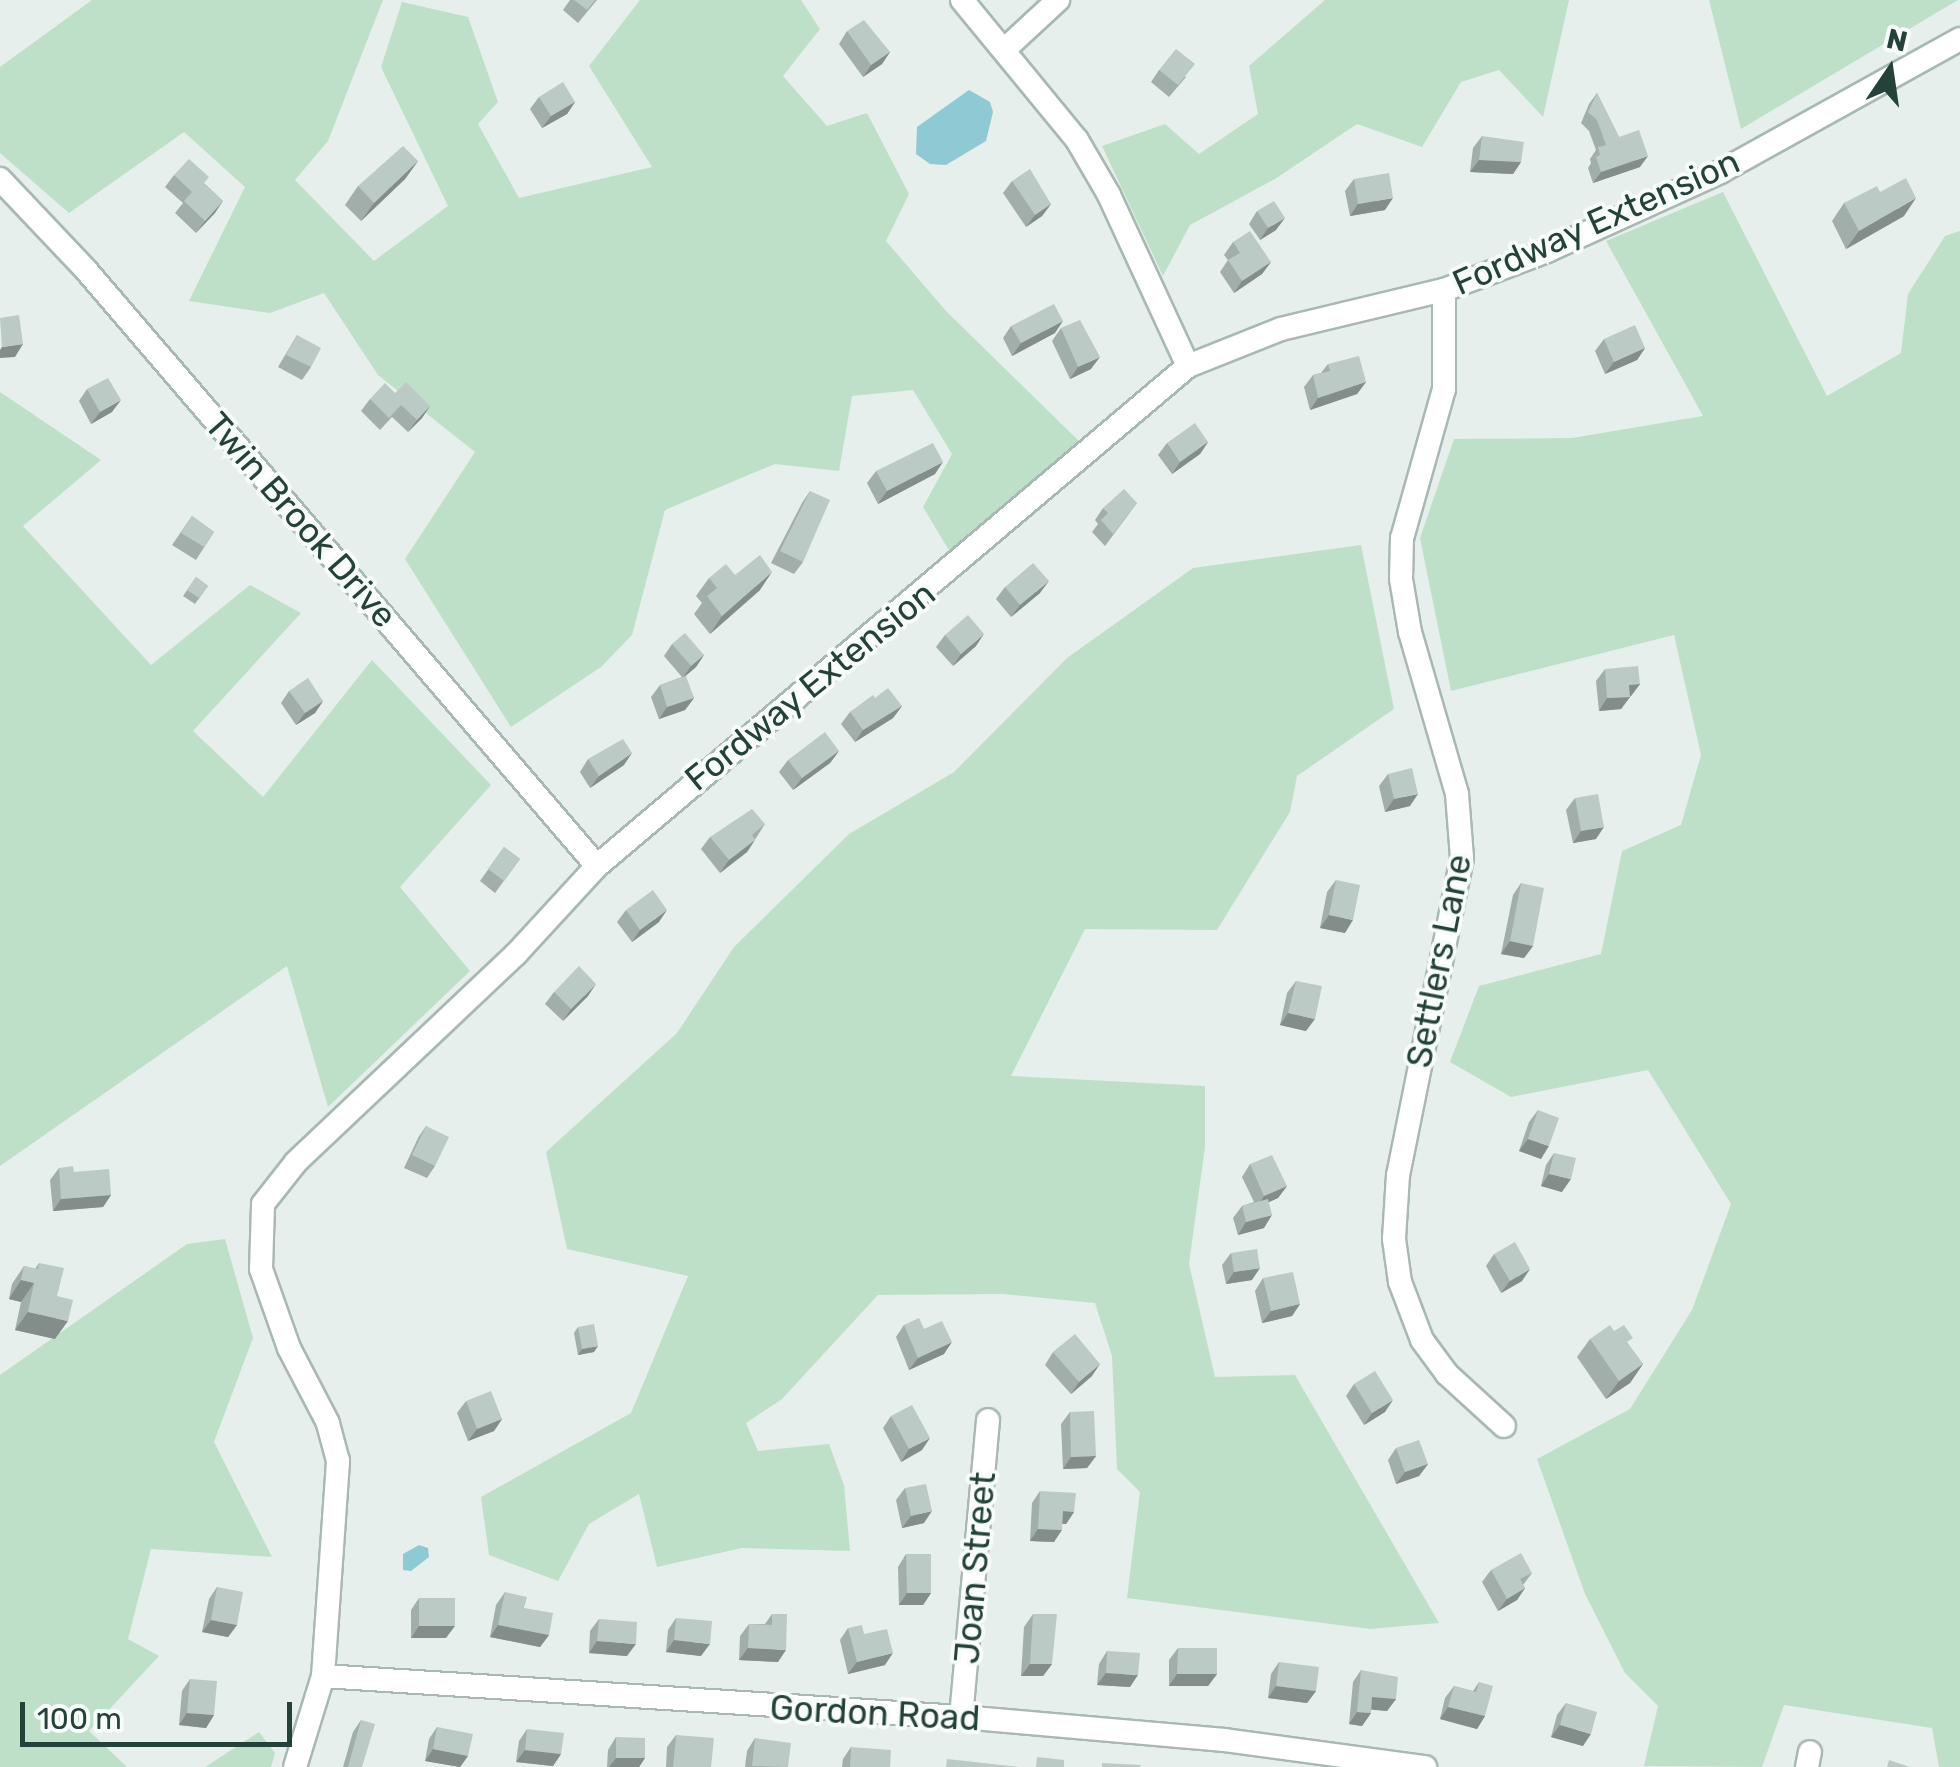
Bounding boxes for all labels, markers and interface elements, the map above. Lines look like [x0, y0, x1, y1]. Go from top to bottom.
north arrow [1840, 20, 1940, 120]
text: N [1883, 22, 1910, 59]
street label: Fordway Extension [1446, 140, 1746, 304]
street label: Twin Brook Drive [196, 404, 406, 636]
street label: Fordway Extension [676, 572, 944, 800]
street label: Settlers Lane [1398, 851, 1480, 1071]
street label: Joan Street [946, 1470, 1004, 1666]
scale bar [25, 1682, 298, 1744]
street label: Gordon Road [769, 1687, 981, 1739]
text: 100 m [37, 1701, 122, 1737]

